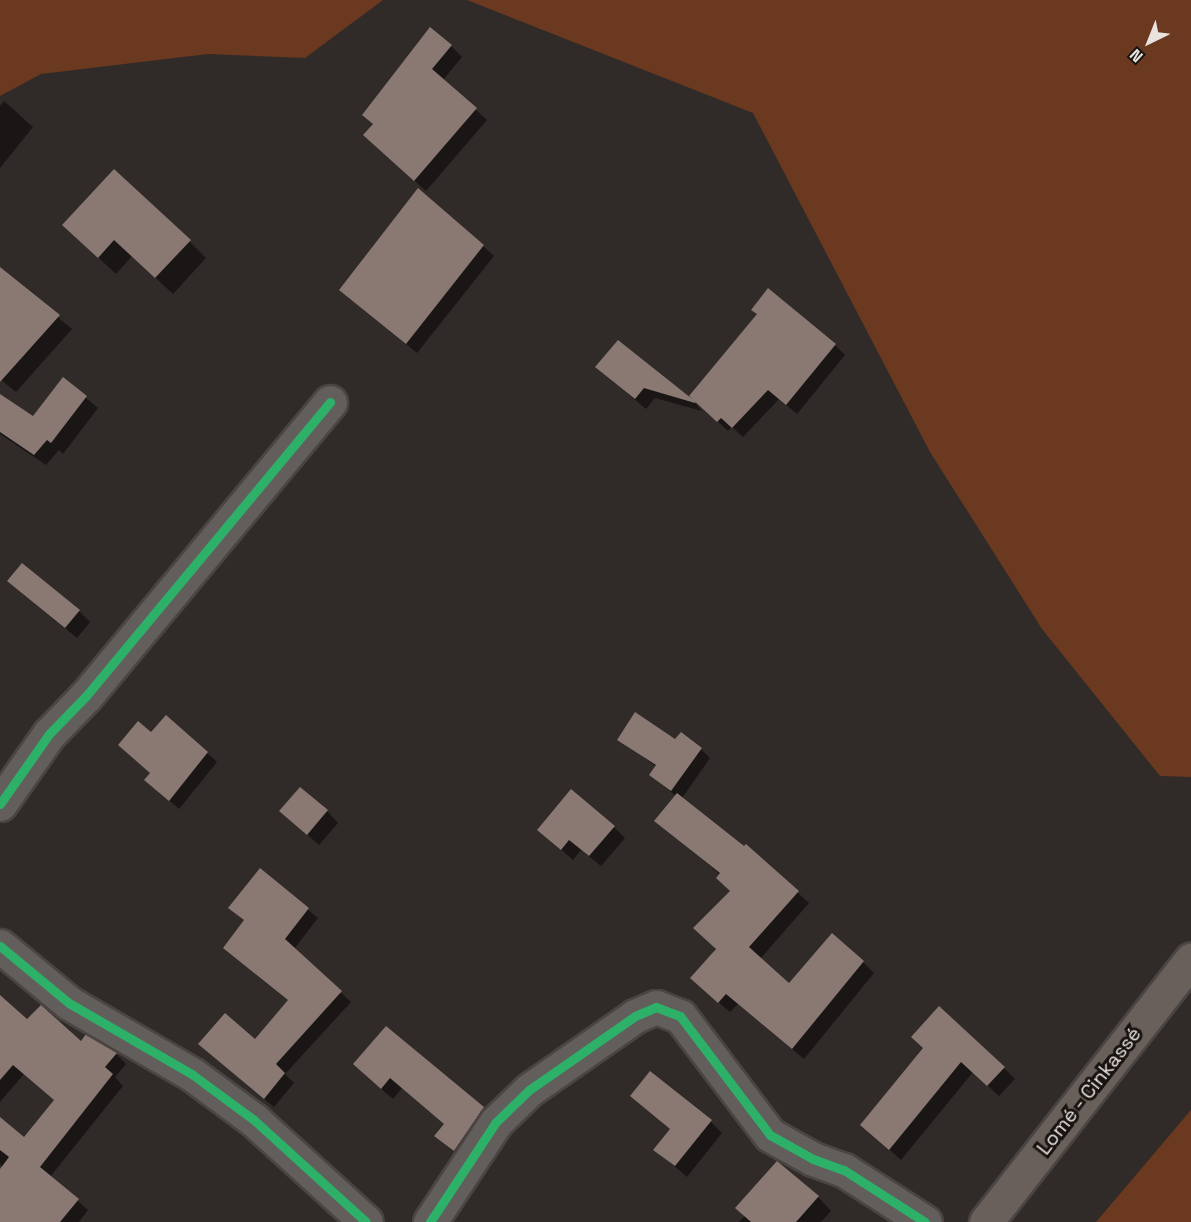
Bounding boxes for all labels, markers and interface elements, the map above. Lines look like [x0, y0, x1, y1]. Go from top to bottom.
north arrow [1119, 12, 1179, 72]
text: N [1125, 44, 1147, 67]
street label: Lomé - Cinkassé [1031, 1022, 1147, 1160]

